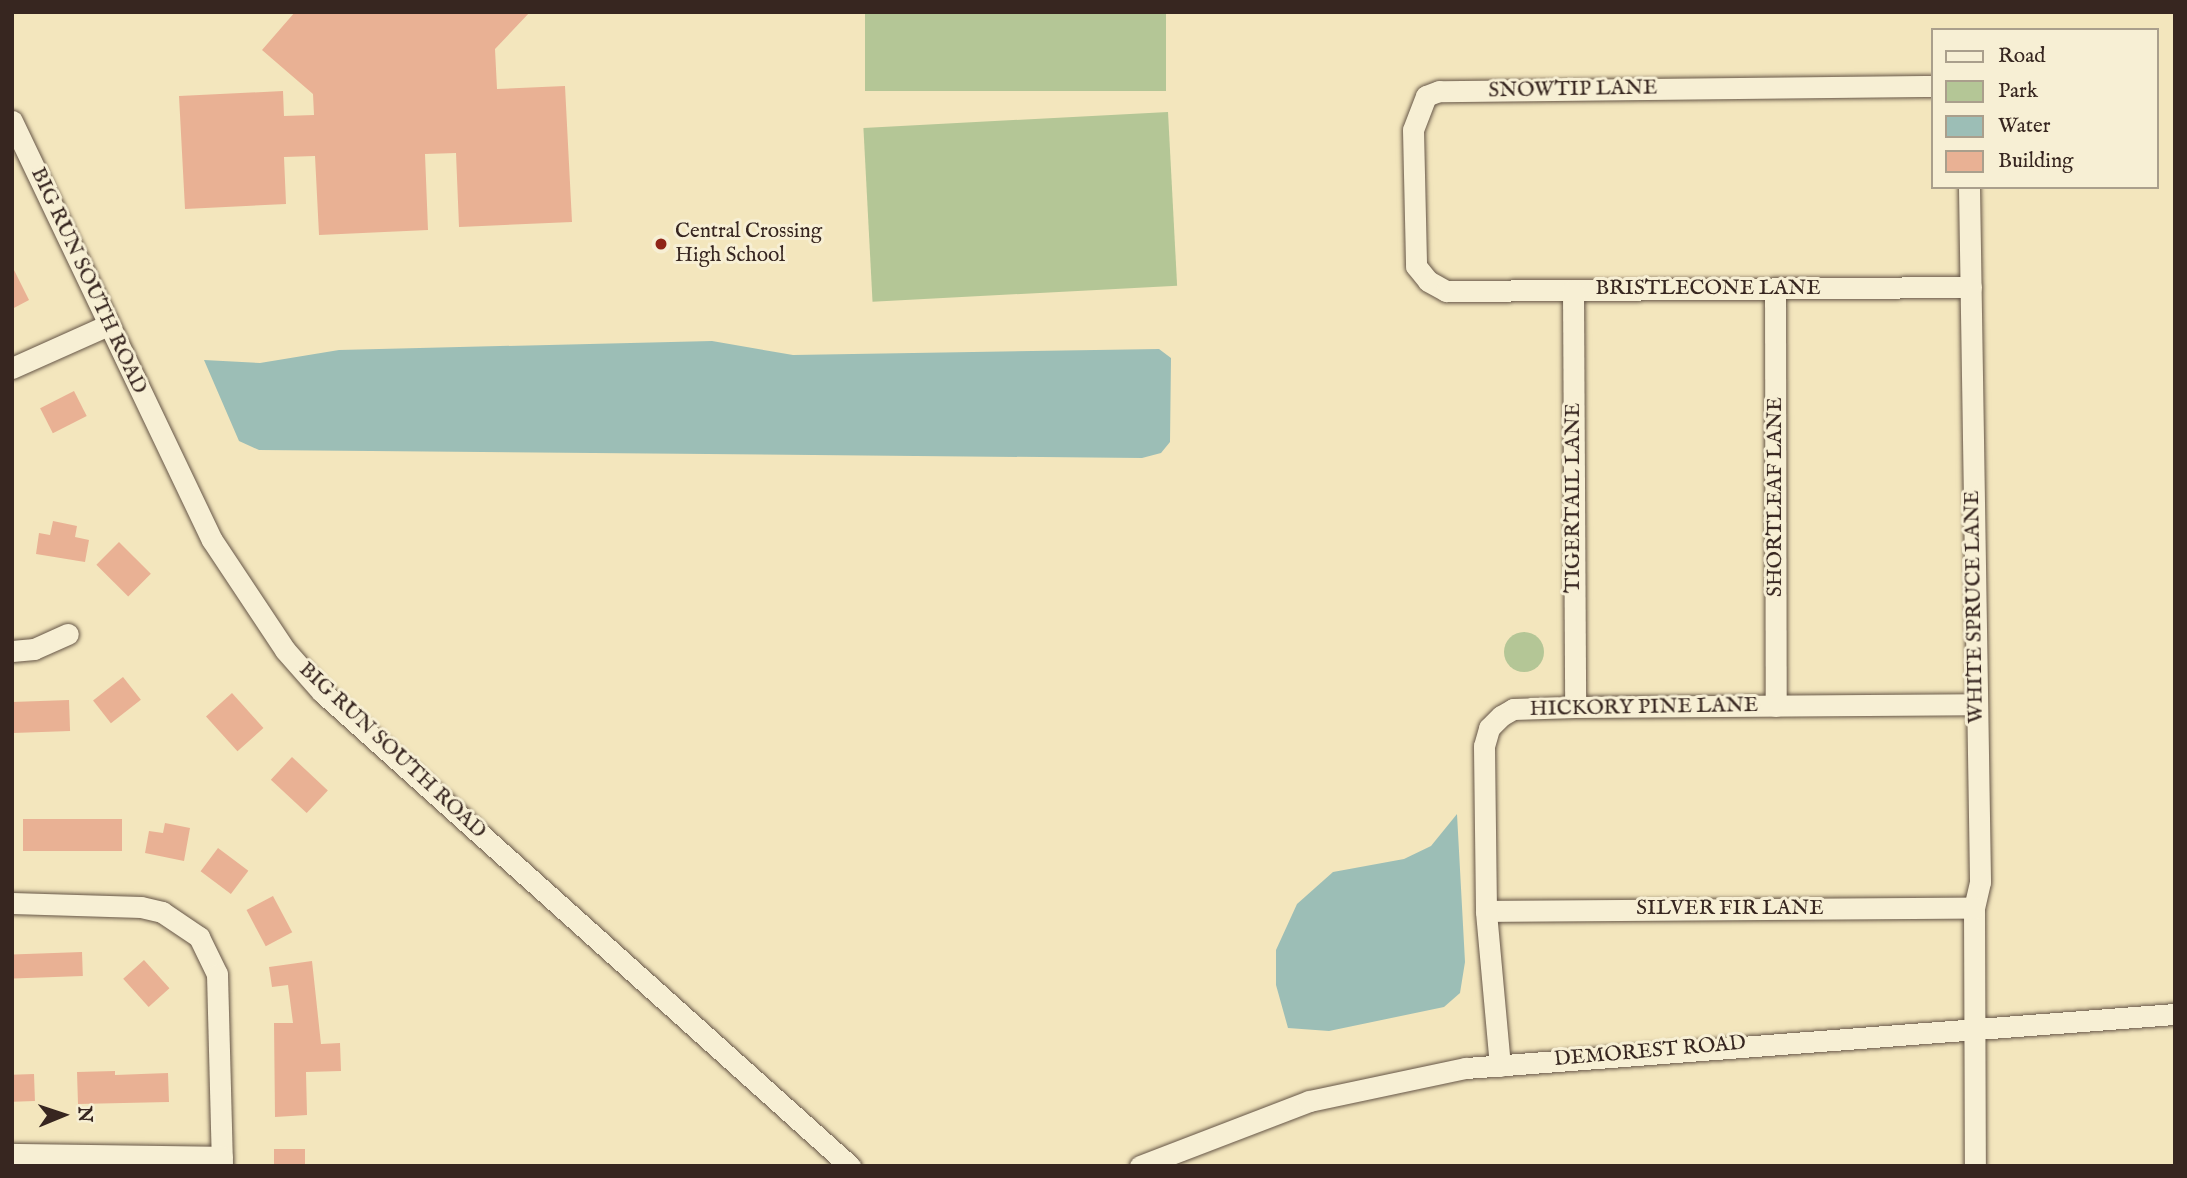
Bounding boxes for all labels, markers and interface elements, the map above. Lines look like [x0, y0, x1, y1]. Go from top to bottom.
legend [1932, 28, 2159, 189]
text: Road [1998, 43, 2045, 70]
street label: SNOWTIP LANE [1488, 76, 1658, 104]
text: Park [1998, 78, 2038, 105]
text: Water [1998, 113, 2050, 140]
text: Building [1998, 148, 2073, 175]
street label: BIG RUN SOUTH ROAD [24, 164, 152, 398]
place label: Central Crossing High School [675, 219, 822, 269]
marker: Central Crossing High School [653, 236, 669, 252]
street label: BRISTLECONE LANE [1595, 276, 1821, 302]
street label: SHORTLEAF LANE [1763, 397, 1789, 597]
street label: TIGERTAIL LANE [1561, 403, 1587, 593]
street label: WHITE SPRUCE LANE [1960, 490, 1990, 724]
street label: BIG RUN SOUTH ROAD [293, 658, 491, 844]
street label: HICKORY PINE LANE [1529, 693, 1759, 723]
street label: SILVER FIR LANE [1636, 896, 1824, 922]
street label: DEMOREST ROAD [1553, 1031, 1747, 1073]
north arrow [28, 1080, 98, 1150]
text: N [72, 1106, 96, 1123]

